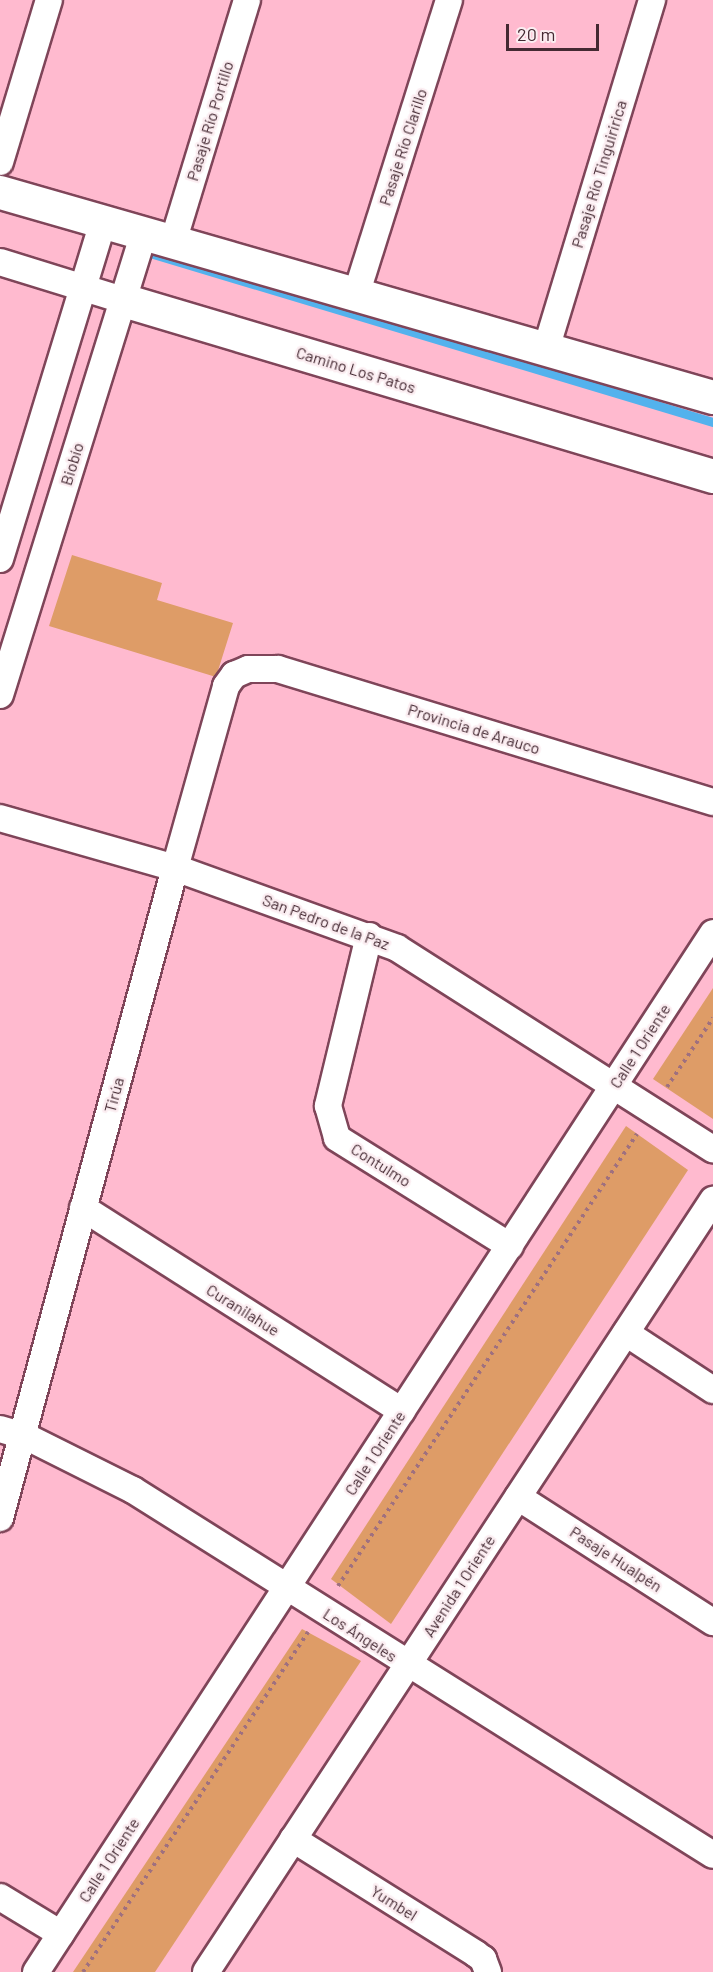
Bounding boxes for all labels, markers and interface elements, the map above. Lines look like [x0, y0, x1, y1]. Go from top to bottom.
scale bar [509, 12, 602, 50]
text: 20 m [517, 23, 555, 45]
street label: Pasaje Río Portillo [183, 59, 237, 183]
street label: Pasaje Río Clarillo [375, 86, 431, 208]
street label: Pasaje Río Tinguiririca [567, 98, 631, 250]
street label: Camino Los Patos [294, 343, 418, 397]
street label: Biobío [56, 440, 88, 488]
street label: Provincia de Arauco [406, 700, 542, 758]
street label: San Pedro de la Paz [260, 890, 392, 954]
street label: Calle 1 Oriente [606, 1000, 674, 1092]
street label: Tirúa [100, 1075, 128, 1115]
street label: Contulmo [348, 1139, 414, 1191]
street label: Curanilahue [203, 1280, 283, 1340]
street label: Calle 1 Oriente [341, 1407, 409, 1499]
street label: Pasaje Hualpén [566, 1522, 666, 1596]
street label: Avenida 1 Oriente [419, 1531, 499, 1641]
street label: Los Ángeles [320, 1604, 400, 1666]
street label: Calle 1 Oriente [75, 1814, 143, 1906]
street label: Yumbel [367, 1881, 421, 1925]

